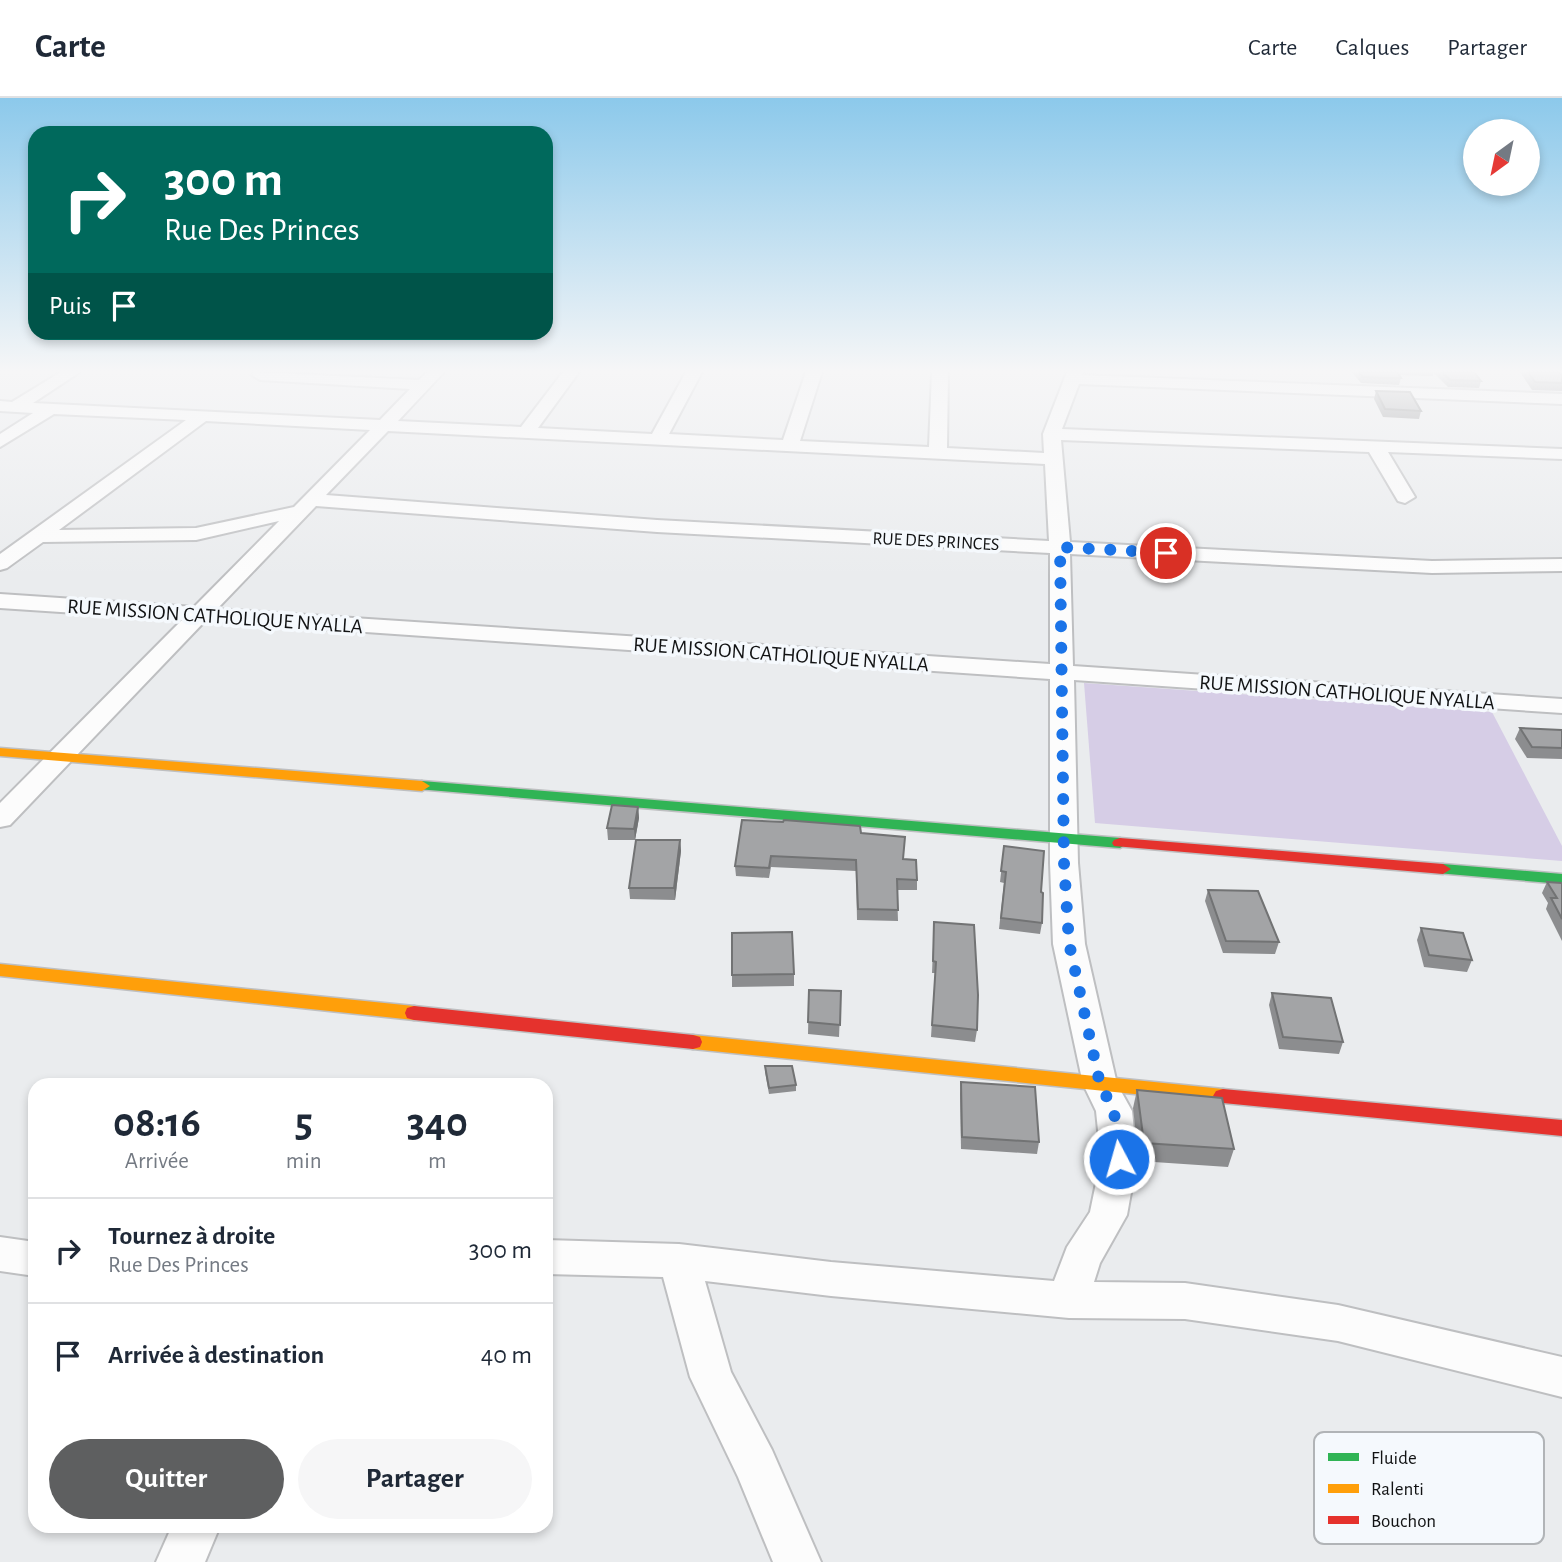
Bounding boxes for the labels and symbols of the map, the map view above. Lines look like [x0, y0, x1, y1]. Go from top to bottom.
north arrow [1463, 119, 1540, 196]
pin [1136, 523, 1196, 583]
street label: RUE DES PRINCES [872, 530, 1000, 554]
street label: RUE MISSION CATHOLIQUE NYALLA [66, 596, 363, 637]
street label: RUE MISSION CATHOLIQUE NYALLA [632, 634, 929, 675]
street label: RUE MISSION CATHOLIQUE NYALLA [1198, 672, 1495, 713]
position arrow [1082, 1122, 1156, 1196]
legend [1314, 1432, 1544, 1544]
text: Fluide [1371, 1449, 1417, 1468]
text: Ralenti [1371, 1480, 1424, 1499]
text: Bouchon [1371, 1512, 1436, 1531]

